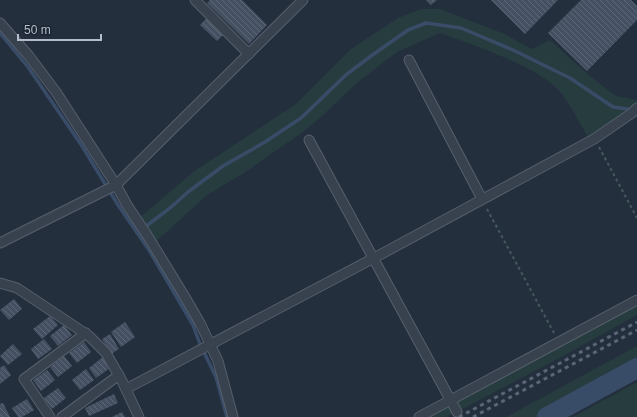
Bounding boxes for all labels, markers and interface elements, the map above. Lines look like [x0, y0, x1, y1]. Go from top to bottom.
scale bar [18, 16, 101, 42]
text: 50 m [24, 23, 51, 37]

